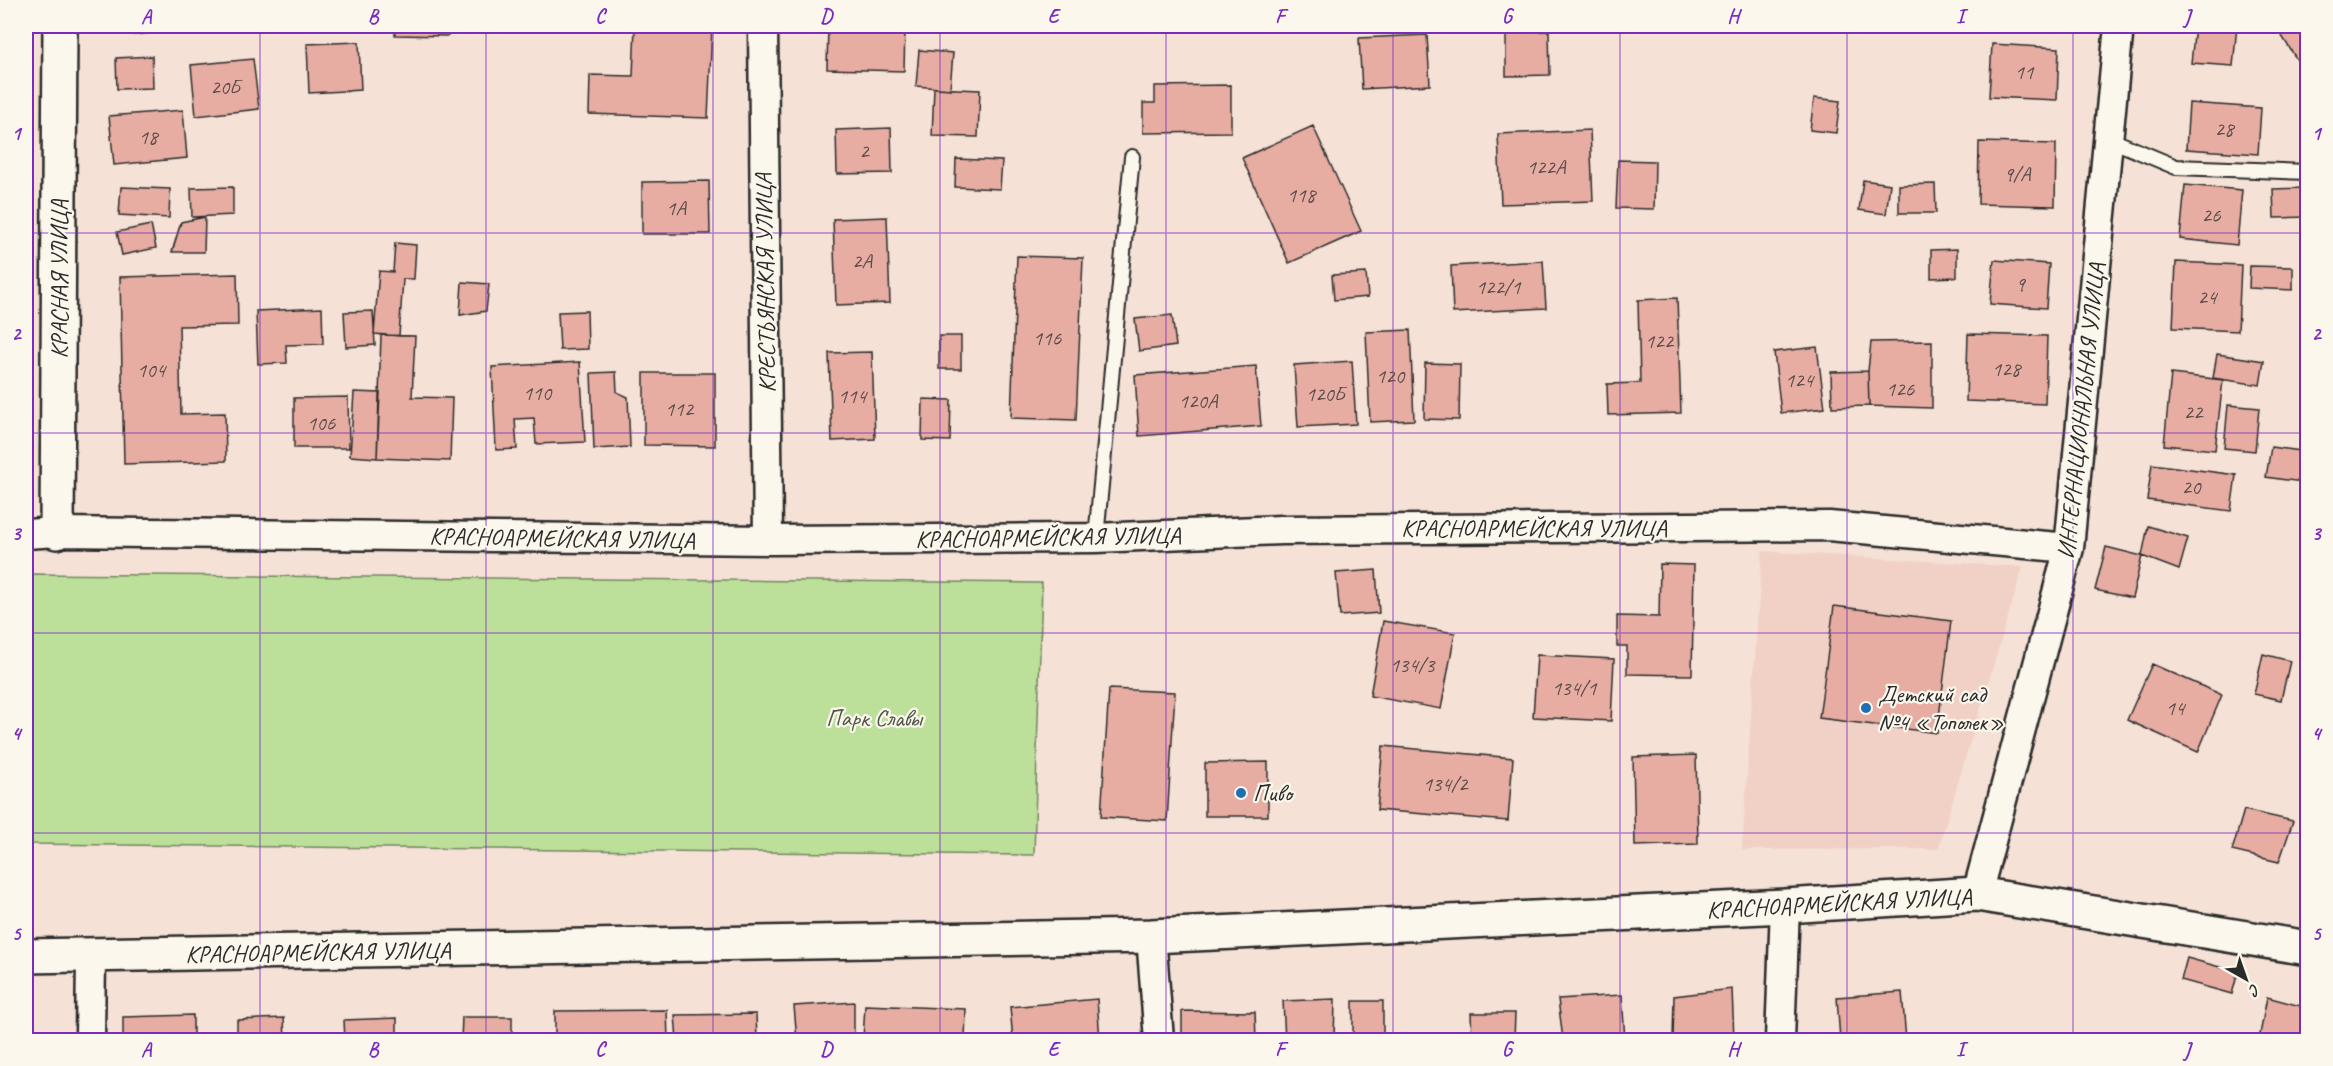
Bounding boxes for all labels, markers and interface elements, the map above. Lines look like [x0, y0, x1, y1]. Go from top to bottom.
text: A [141, 4, 153, 29]
text: B [368, 4, 380, 29]
text: C [595, 4, 607, 29]
text: D [820, 4, 834, 29]
text: E [1048, 4, 1062, 29]
text: F [1275, 4, 1289, 29]
text: G [1502, 4, 1515, 29]
text: H [1727, 4, 1742, 29]
text: I [1956, 4, 1969, 29]
text: J [2182, 4, 2194, 29]
house number: 11 [2015, 59, 2035, 85]
house number: 20Б [210, 74, 243, 100]
house number: 28 [2215, 116, 2236, 142]
text: 1 [12, 121, 23, 146]
text: 1 [2312, 121, 2323, 146]
house number: 18 [139, 124, 160, 150]
house number: 2 [859, 138, 870, 164]
house number: 122А [1527, 154, 1567, 180]
house number: 9/А [2004, 161, 2032, 187]
street label: КРЕСТЬЯНСКАЯ УЛИЦА [748, 172, 782, 393]
house number: 118 [1287, 182, 1318, 208]
house number: 1А [666, 195, 687, 221]
street label: КРАСНАЯ УЛИЦА [44, 198, 74, 359]
house number: 26 [2202, 202, 2221, 228]
house number: 2А [852, 248, 873, 274]
street label: ИНТЕРНАЦИОНАЛЬНАЯ УЛИЦА [2051, 261, 2112, 560]
house number: 9 [2015, 271, 2026, 297]
house number: 122/1 [1476, 274, 1522, 300]
house number: 24 [2198, 284, 2219, 310]
text: 2 [12, 321, 23, 346]
text: 2 [2312, 321, 2323, 346]
house number: 116 [1033, 325, 1062, 351]
house number: 122 [1645, 328, 1675, 354]
house number: 128 [1992, 356, 2023, 382]
house number: 104 [137, 357, 168, 383]
house number: 120 [1376, 363, 1406, 389]
house number: 124 [1785, 367, 1816, 393]
house number: 126 [1886, 376, 1915, 402]
house number: 110 [523, 380, 553, 406]
house number: 120Б [1305, 381, 1348, 407]
house number: 114 [838, 383, 869, 409]
house number: 120А [1179, 388, 1219, 414]
house number: 112 [665, 396, 695, 422]
house number: 22 [2184, 399, 2204, 425]
house number: 106 [307, 410, 336, 436]
house number: 20 [2182, 474, 2202, 500]
street label: КРАСНОАРМЕЙСКАЯ УЛИЦА [1401, 513, 1668, 543]
street label: КРАСНОАРМЕЙСКАЯ УЛИЦА [915, 520, 1182, 554]
text: 3 [12, 521, 23, 546]
street label: КРАСНОАРМЕЙСКАЯ УЛИЦА [429, 521, 696, 555]
text: 3 [2312, 521, 2323, 546]
house number: 134/3 [1390, 652, 1436, 678]
house number: 134/1 [1552, 675, 1598, 701]
place label: Детский сад №4 «Тополек» [1878, 679, 2004, 737]
house number: 14 [2166, 695, 2187, 721]
marker: Детский сад №4 «Тополек» [1859, 701, 1873, 715]
park label: Парк Славы [826, 703, 924, 733]
text: 4 [12, 721, 24, 746]
text: 4 [2312, 721, 2324, 746]
house number: 134/2 [1423, 771, 1469, 797]
place label: Пиво [1253, 778, 1295, 808]
marker: Пиво [1234, 786, 1248, 800]
street label: КРАСНОАРМЕЙСКАЯ УЛИЦА [1706, 881, 1973, 925]
text: 5 [12, 921, 23, 946]
text: 5 [2312, 921, 2323, 946]
street label: КРАСНОАРМЕЙСКАЯ УЛИЦА [185, 935, 452, 969]
north arrow [2216, 949, 2276, 1009]
text: С [2244, 980, 2264, 1001]
text: A [141, 1037, 153, 1062]
text: B [368, 1037, 380, 1062]
text: C [595, 1037, 607, 1062]
text: D [820, 1037, 834, 1062]
text: E [1048, 1037, 1062, 1062]
text: F [1275, 1037, 1289, 1062]
text: G [1502, 1037, 1515, 1062]
text: H [1727, 1037, 1742, 1062]
text: I [1956, 1037, 1969, 1062]
text: J [2182, 1037, 2194, 1062]

